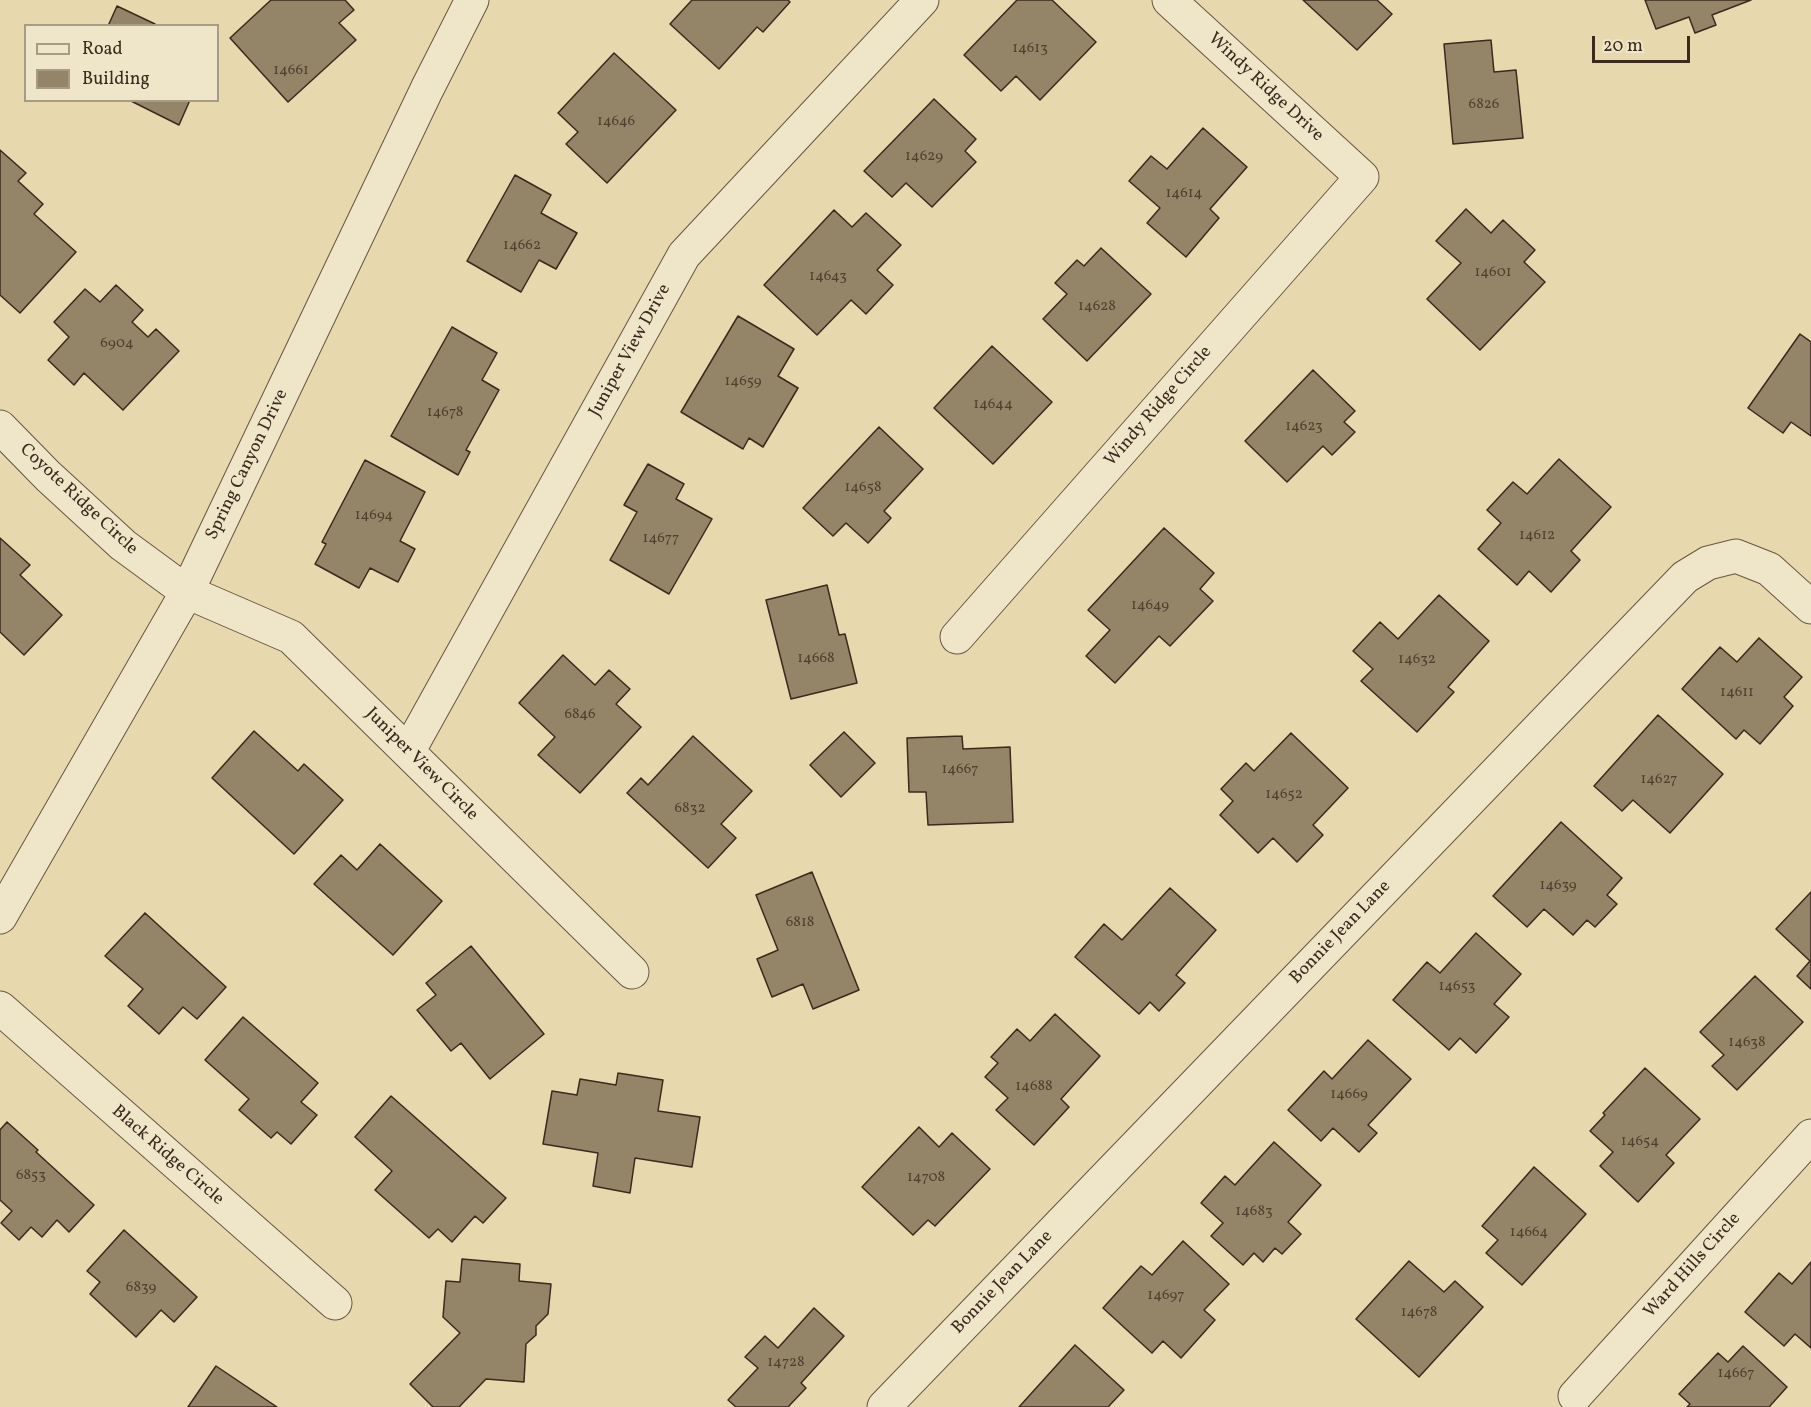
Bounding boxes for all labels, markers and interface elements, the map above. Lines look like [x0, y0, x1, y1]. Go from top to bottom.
legend [24, 24, 219, 102]
scale bar [1595, 24, 1692, 62]
street label: Windy Ridge Drive [1203, 29, 1327, 147]
text: 20 m [1603, 34, 1643, 59]
text: Road [82, 37, 123, 62]
house number: 14613 [1012, 40, 1048, 58]
house number: 14661 [273, 62, 309, 80]
text: Building [82, 67, 150, 92]
house number: 6826 [1469, 96, 1499, 114]
house number: 14646 [597, 113, 635, 131]
house number: 14629 [905, 148, 943, 166]
house number: 14614 [1166, 185, 1202, 203]
house number: 14662 [503, 237, 541, 255]
house number: 14601 [1474, 264, 1512, 282]
house number: 14643 [809, 268, 847, 286]
street label: Juniper View Drive [585, 281, 677, 421]
house number: 14628 [1078, 298, 1116, 316]
house number: 6904 [100, 335, 134, 353]
street label: Windy Ridge Circle [1101, 342, 1217, 472]
house number: 14659 [725, 373, 761, 391]
street label: Spring Canyon Drive [202, 386, 294, 544]
house number: 14644 [973, 396, 1013, 414]
house number: 14678 [427, 404, 463, 422]
house number: 14623 [1285, 418, 1323, 436]
street label: Coyote Ridge Circle [14, 440, 142, 560]
house number: 14658 [844, 479, 882, 497]
house number: 14694 [355, 507, 393, 525]
house number: 14612 [1519, 527, 1555, 545]
house number: 14677 [643, 530, 679, 548]
house number: 14649 [1131, 597, 1169, 615]
house number: 14668 [797, 650, 835, 668]
house number: 14632 [1398, 651, 1436, 669]
house number: 14611 [1720, 684, 1754, 702]
street label: Juniper View Circle [360, 704, 482, 826]
house number: 6846 [564, 706, 596, 724]
house number: 14667 [941, 761, 979, 779]
house number: 14627 [1640, 771, 1678, 789]
house number: 14652 [1265, 786, 1303, 804]
house number: 6832 [675, 800, 705, 818]
street label: Bonnie Jean Lane [1286, 877, 1396, 989]
house number: 14639 [1539, 877, 1577, 895]
house number: 6818 [786, 914, 814, 932]
house number: 14653 [1438, 978, 1476, 996]
house number: 14638 [1728, 1034, 1766, 1052]
house number: 14688 [1015, 1078, 1053, 1096]
house number: 14669 [1330, 1086, 1368, 1104]
street label: Black Ridge Circle [106, 1101, 228, 1211]
house number: 14654 [1621, 1133, 1659, 1151]
house number: 6853 [16, 1167, 46, 1185]
house number: 14708 [907, 1169, 945, 1187]
house number: 14683 [1235, 1203, 1273, 1221]
street label: Ward Hills Circle [1640, 1209, 1746, 1323]
house number: 14664 [1510, 1224, 1548, 1242]
street label: Bonnie Jean Lane [948, 1227, 1058, 1339]
house number: 6839 [126, 1279, 156, 1297]
house number: 14697 [1147, 1287, 1185, 1305]
house number: 14678 [1401, 1304, 1437, 1322]
house number: 14728 [767, 1354, 805, 1372]
house number: 14667 [1717, 1365, 1755, 1383]

